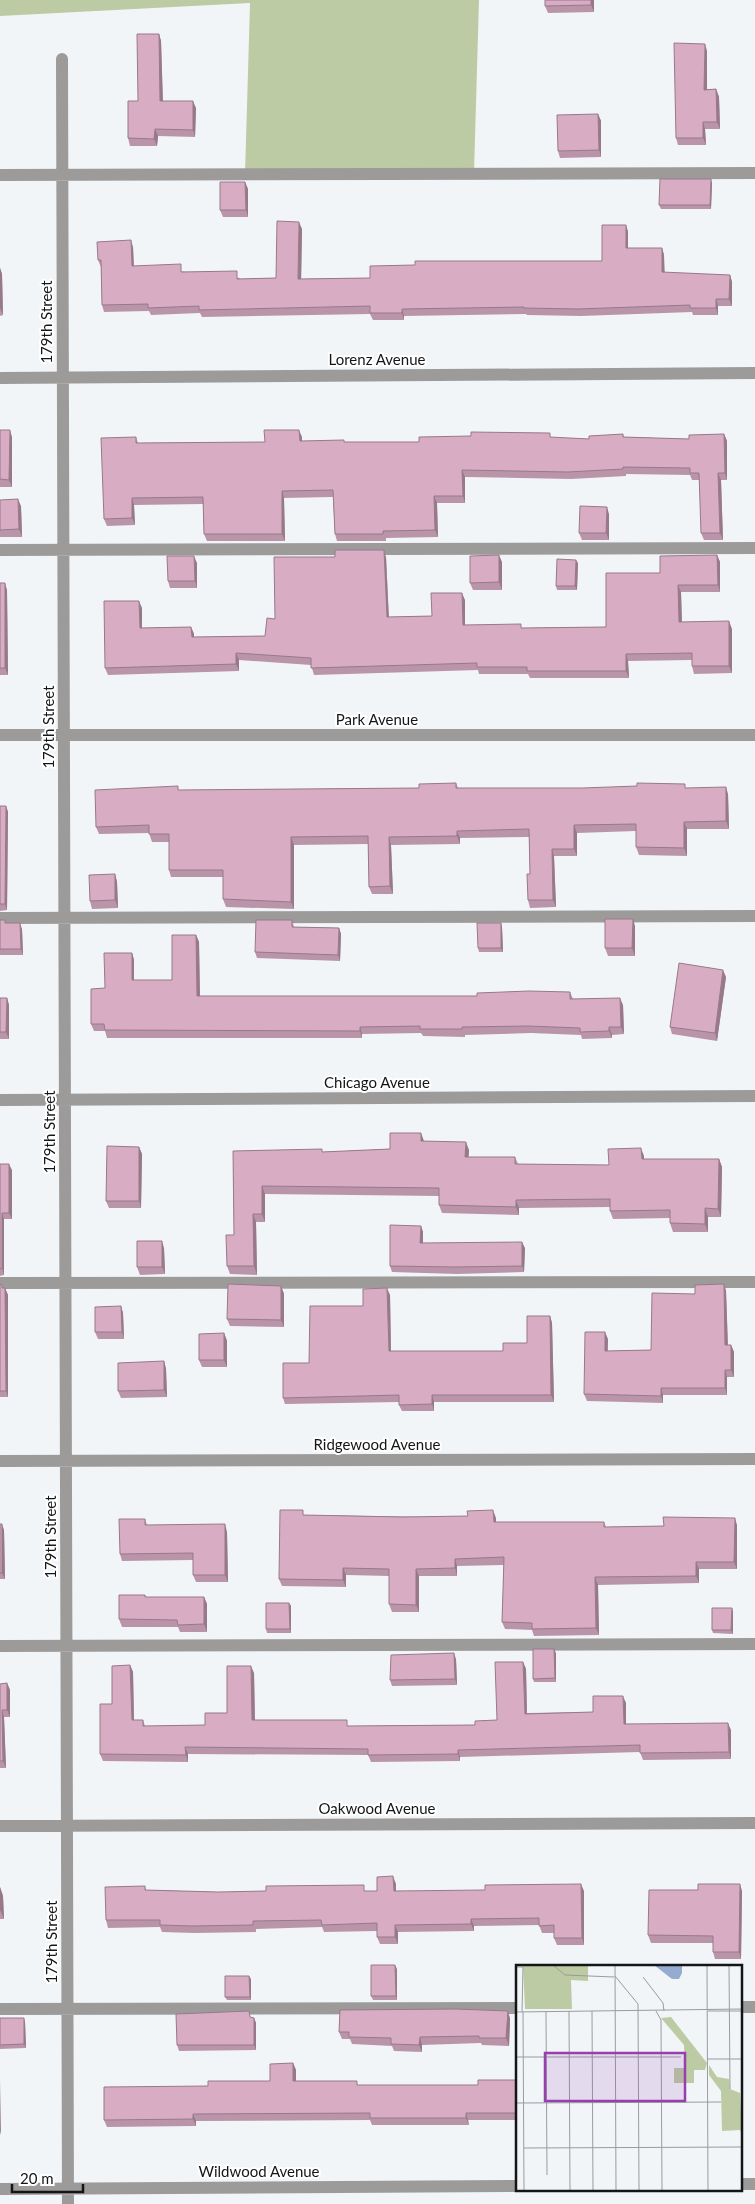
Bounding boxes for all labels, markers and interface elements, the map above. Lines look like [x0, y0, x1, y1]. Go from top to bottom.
street label: 179th Street [37, 280, 55, 364]
street label: Lorenz Avenue [329, 350, 426, 368]
street label: 179th Street [39, 685, 57, 769]
street label: Park Avenue [336, 710, 418, 728]
street label: Chicago Avenue [324, 1073, 430, 1091]
street label: 179th Street [40, 1090, 58, 1174]
street label: Ridgewood Avenue [314, 1435, 441, 1453]
street label: 179th Street [41, 1495, 59, 1579]
street label: Oakwood Avenue [319, 1799, 436, 1817]
street label: 179th Street [42, 1900, 60, 1984]
inset map [516, 1965, 742, 2192]
scale bar [12, 2162, 84, 2194]
street label: Wildwood Avenue [198, 2162, 320, 2180]
text: 20 m [20, 2169, 54, 2187]

